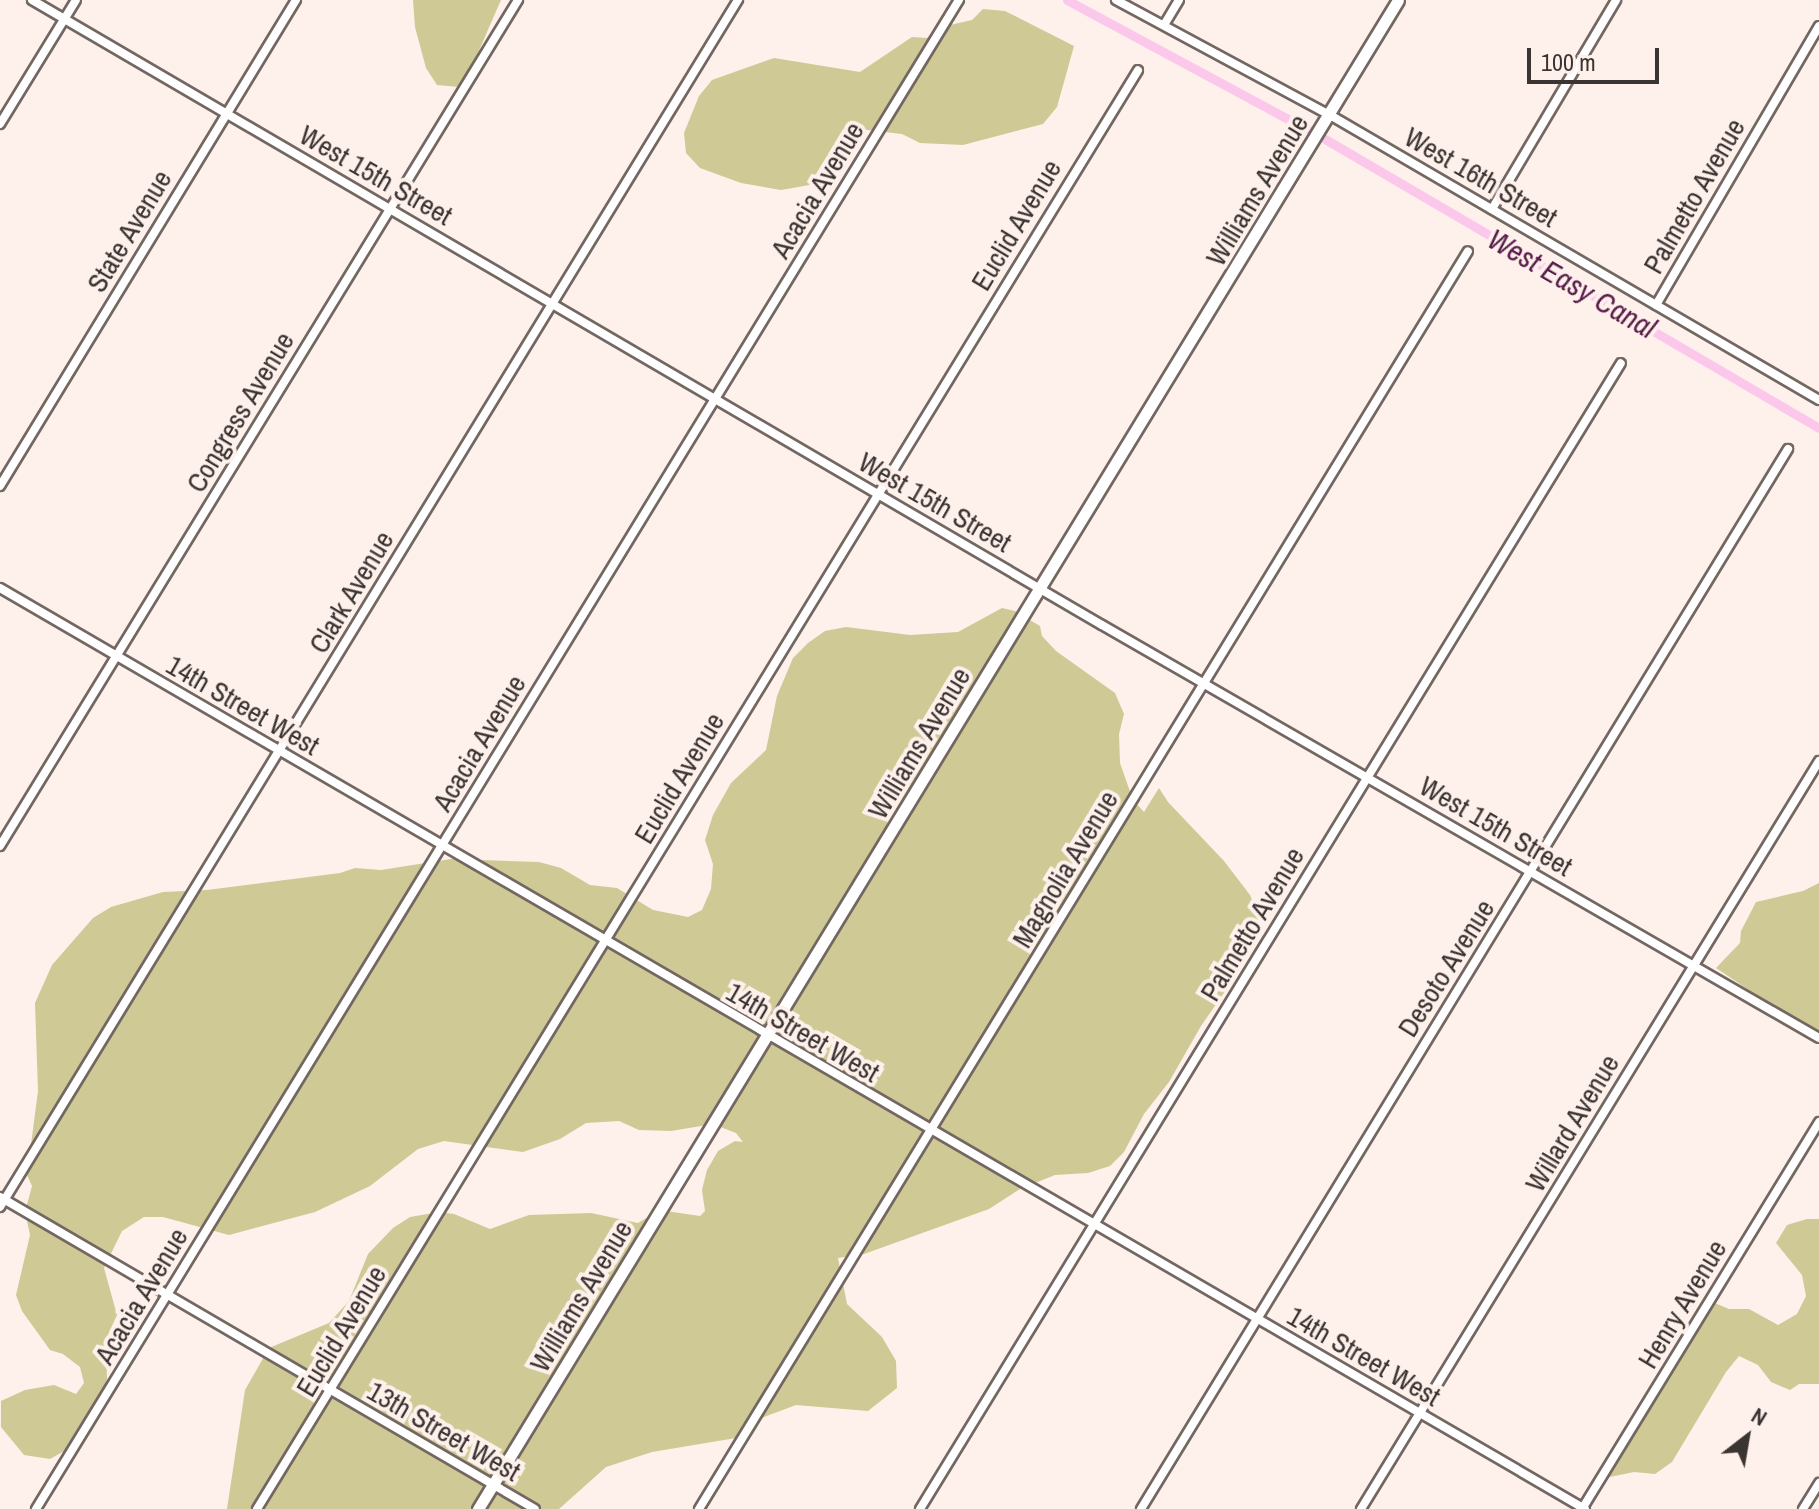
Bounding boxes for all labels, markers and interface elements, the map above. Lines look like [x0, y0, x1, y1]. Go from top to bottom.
scale bar [1531, 32, 1663, 82]
text: 100 m [1541, 46, 1596, 78]
street label: Williams Avenue [1198, 108, 1316, 272]
street label: Palmetto Avenue [1636, 112, 1752, 280]
street label: Acacia Avenue [763, 115, 871, 265]
street label: West 15th Street [294, 118, 458, 232]
street label: West 16th Street [1399, 120, 1563, 234]
street label: Euclid Avenue [964, 153, 1068, 297]
street label: State Avenue [79, 163, 179, 299]
water label: West Easy Canal [1482, 220, 1662, 346]
street label: Congress Avenue [179, 325, 301, 499]
street label: West 15th Street [853, 445, 1017, 559]
street label: Clark Avenue [301, 524, 401, 660]
street label: 14th Street West [161, 648, 325, 762]
street label: Williams Avenue [860, 661, 978, 825]
street label: Acacia Avenue [425, 668, 533, 818]
street label: Euclid Avenue [627, 706, 731, 850]
street label: West 15th Street [1414, 769, 1578, 883]
street label: Magnolia Avenue [1005, 784, 1125, 954]
street label: Palmetto Avenue [1193, 841, 1311, 1007]
street label: Desoto Avenue [1390, 893, 1502, 1043]
street label: 14th Street West [721, 975, 885, 1089]
street label: Willard Avenue [1518, 1048, 1626, 1198]
street label: Williams Avenue [522, 1214, 640, 1378]
street label: Acacia Avenue [87, 1221, 195, 1371]
street label: Henry Avenue [1630, 1233, 1734, 1375]
street label: Euclid Avenue [289, 1259, 393, 1403]
street label: 14th Street West [1282, 1299, 1446, 1413]
street label: 13th Street West [362, 1374, 526, 1488]
north arrow [1707, 1397, 1787, 1477]
text: N [1746, 1400, 1773, 1433]

